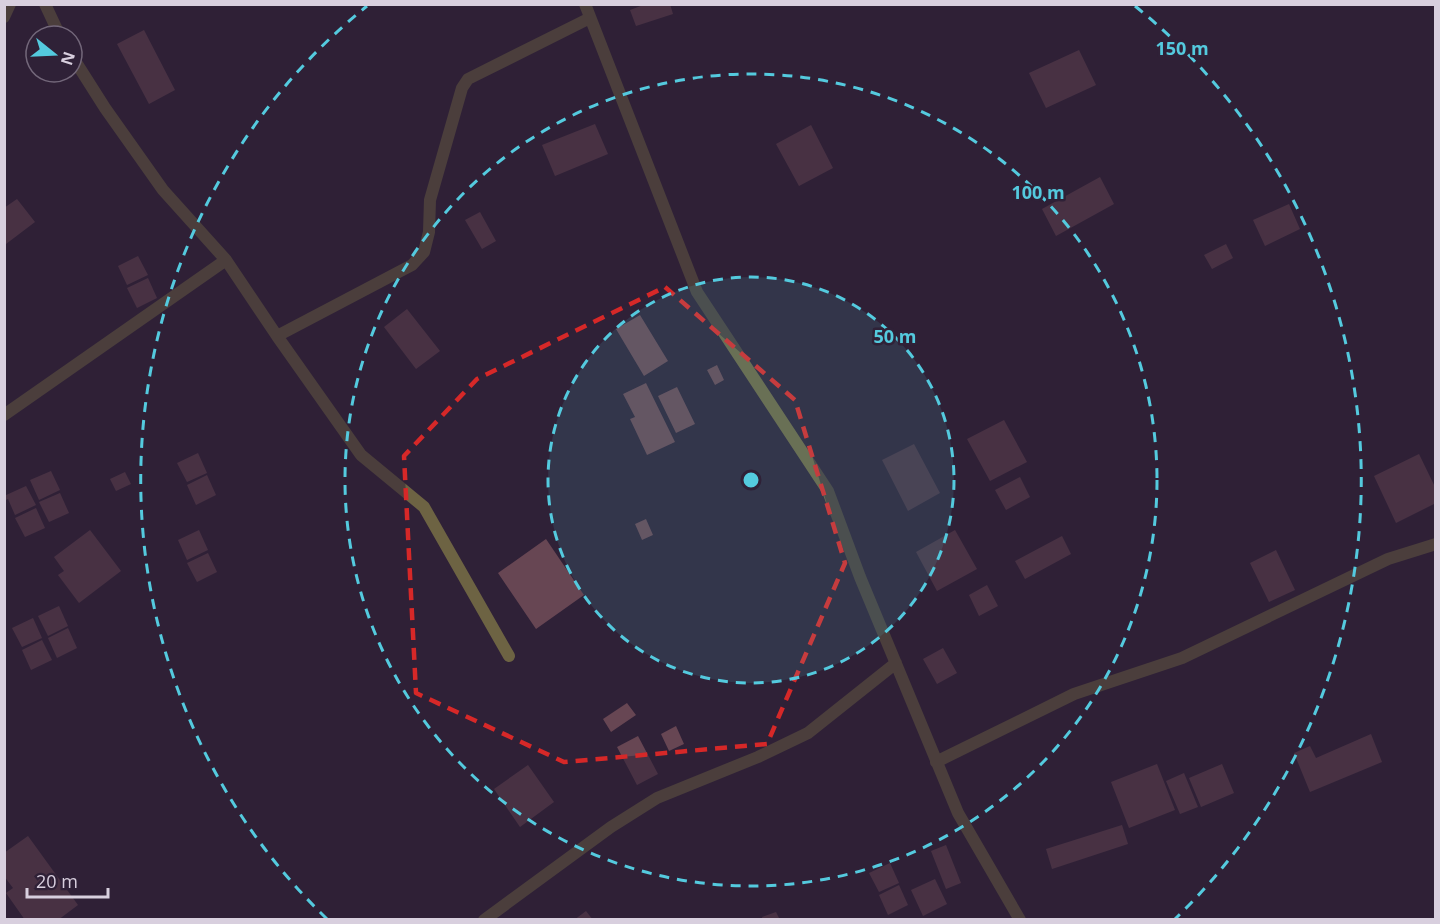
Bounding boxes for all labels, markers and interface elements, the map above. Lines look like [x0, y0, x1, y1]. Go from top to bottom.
north arrow [24, 24, 84, 84]
text: 150 m [1155, 36, 1209, 60]
text: N [56, 49, 81, 68]
text: 100 m [1011, 180, 1065, 204]
text: 50 m [874, 324, 916, 348]
centre of rings [741, 470, 761, 490]
scale bar [27, 861, 108, 899]
text: 20 m [36, 869, 78, 893]

